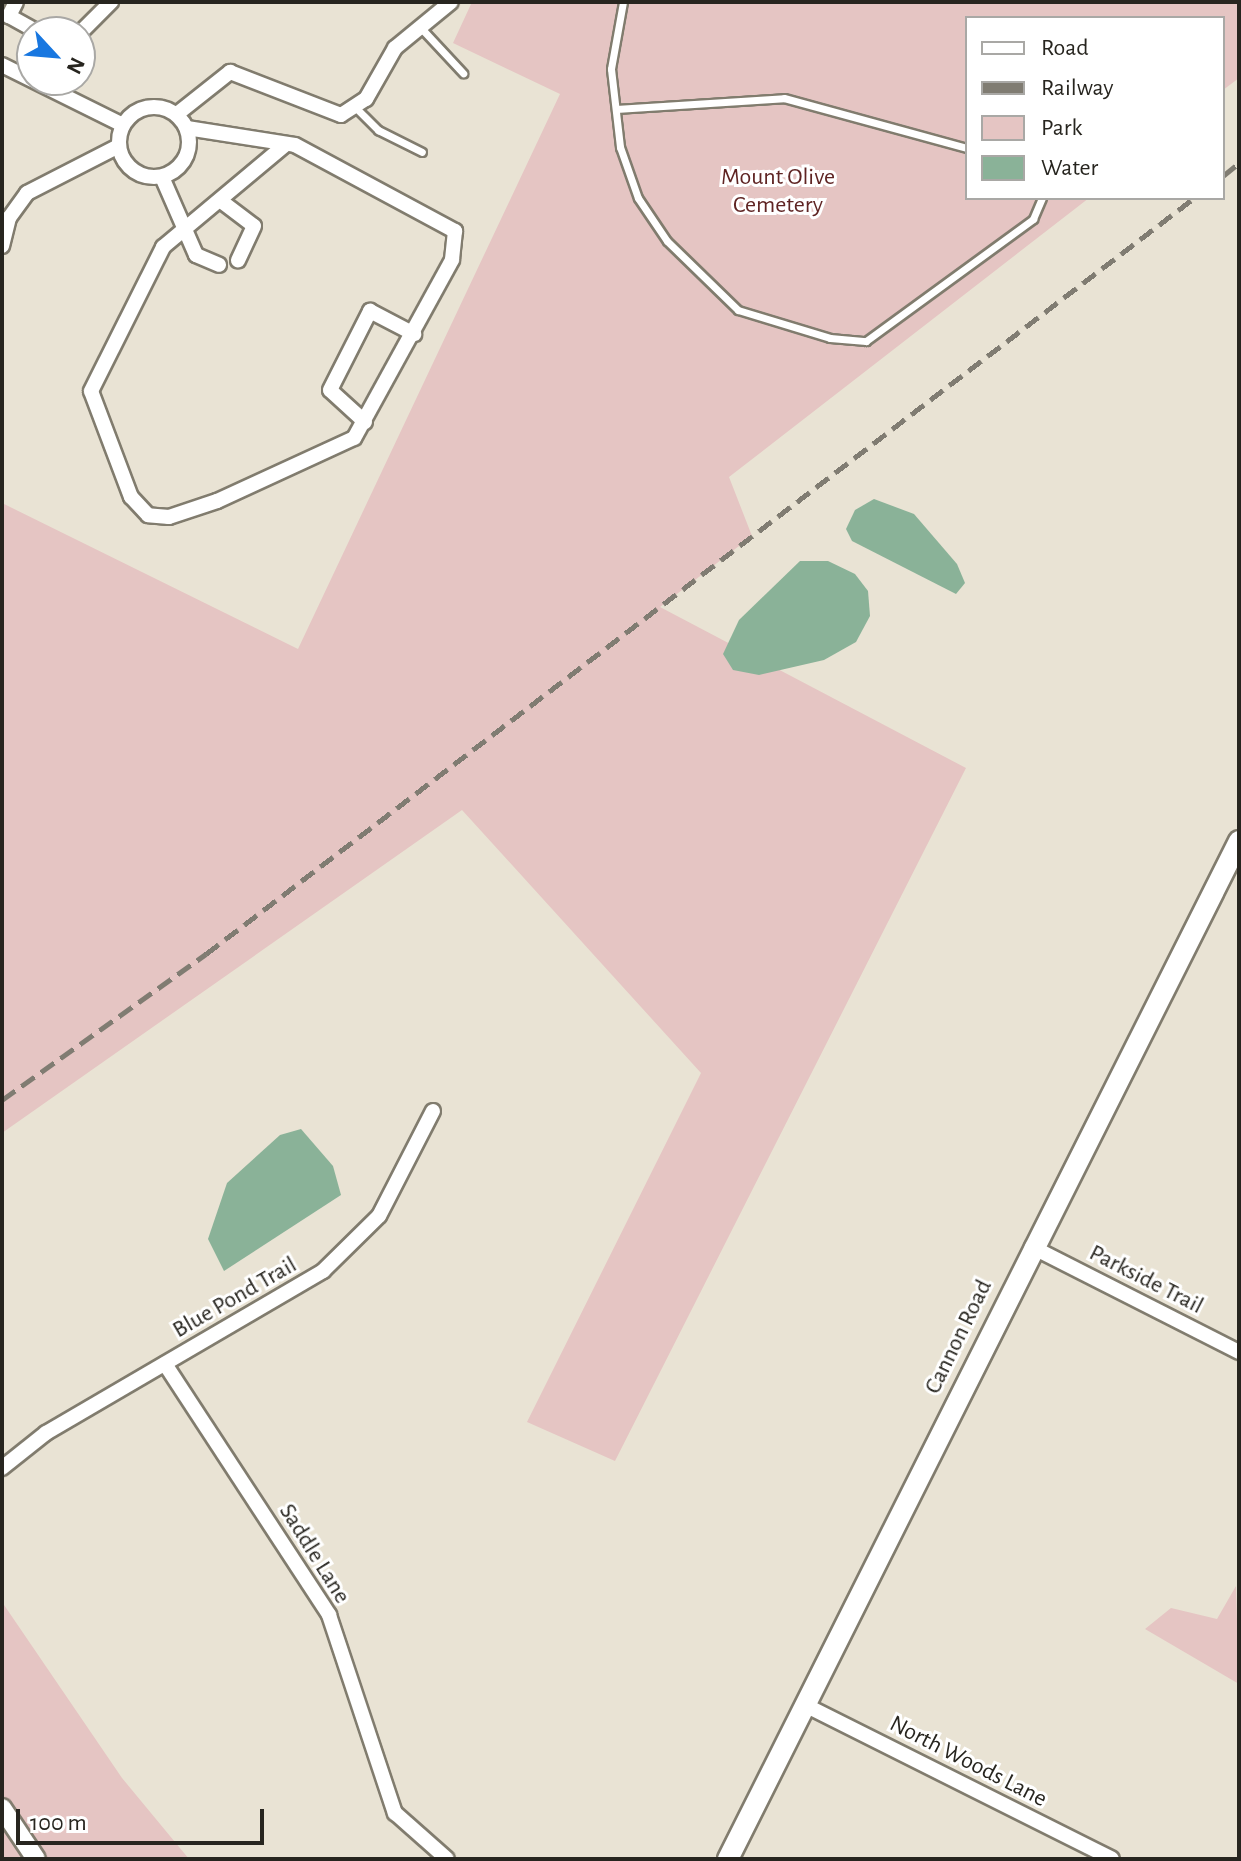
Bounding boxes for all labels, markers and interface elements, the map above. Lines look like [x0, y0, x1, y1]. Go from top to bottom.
north arrow [16, 16, 96, 96]
legend [965, 16, 1225, 200]
text: Road [1041, 36, 1089, 60]
text: N [63, 54, 89, 77]
text: Railway [1041, 76, 1113, 100]
text: Park [1041, 116, 1082, 140]
text: Water [1041, 156, 1098, 180]
park label: Mount Olive Cemetery [721, 164, 835, 220]
street label: Parkside Trail [1084, 1239, 1208, 1321]
street label: Blue Pond Trail [168, 1251, 302, 1345]
street label: Cannon Road [919, 1275, 999, 1399]
street label: Saddle Lane [272, 1499, 356, 1609]
street label: North Woods Lane [884, 1710, 1052, 1814]
scale bar [20, 1793, 268, 1843]
text: 100 m [30, 1811, 87, 1835]

